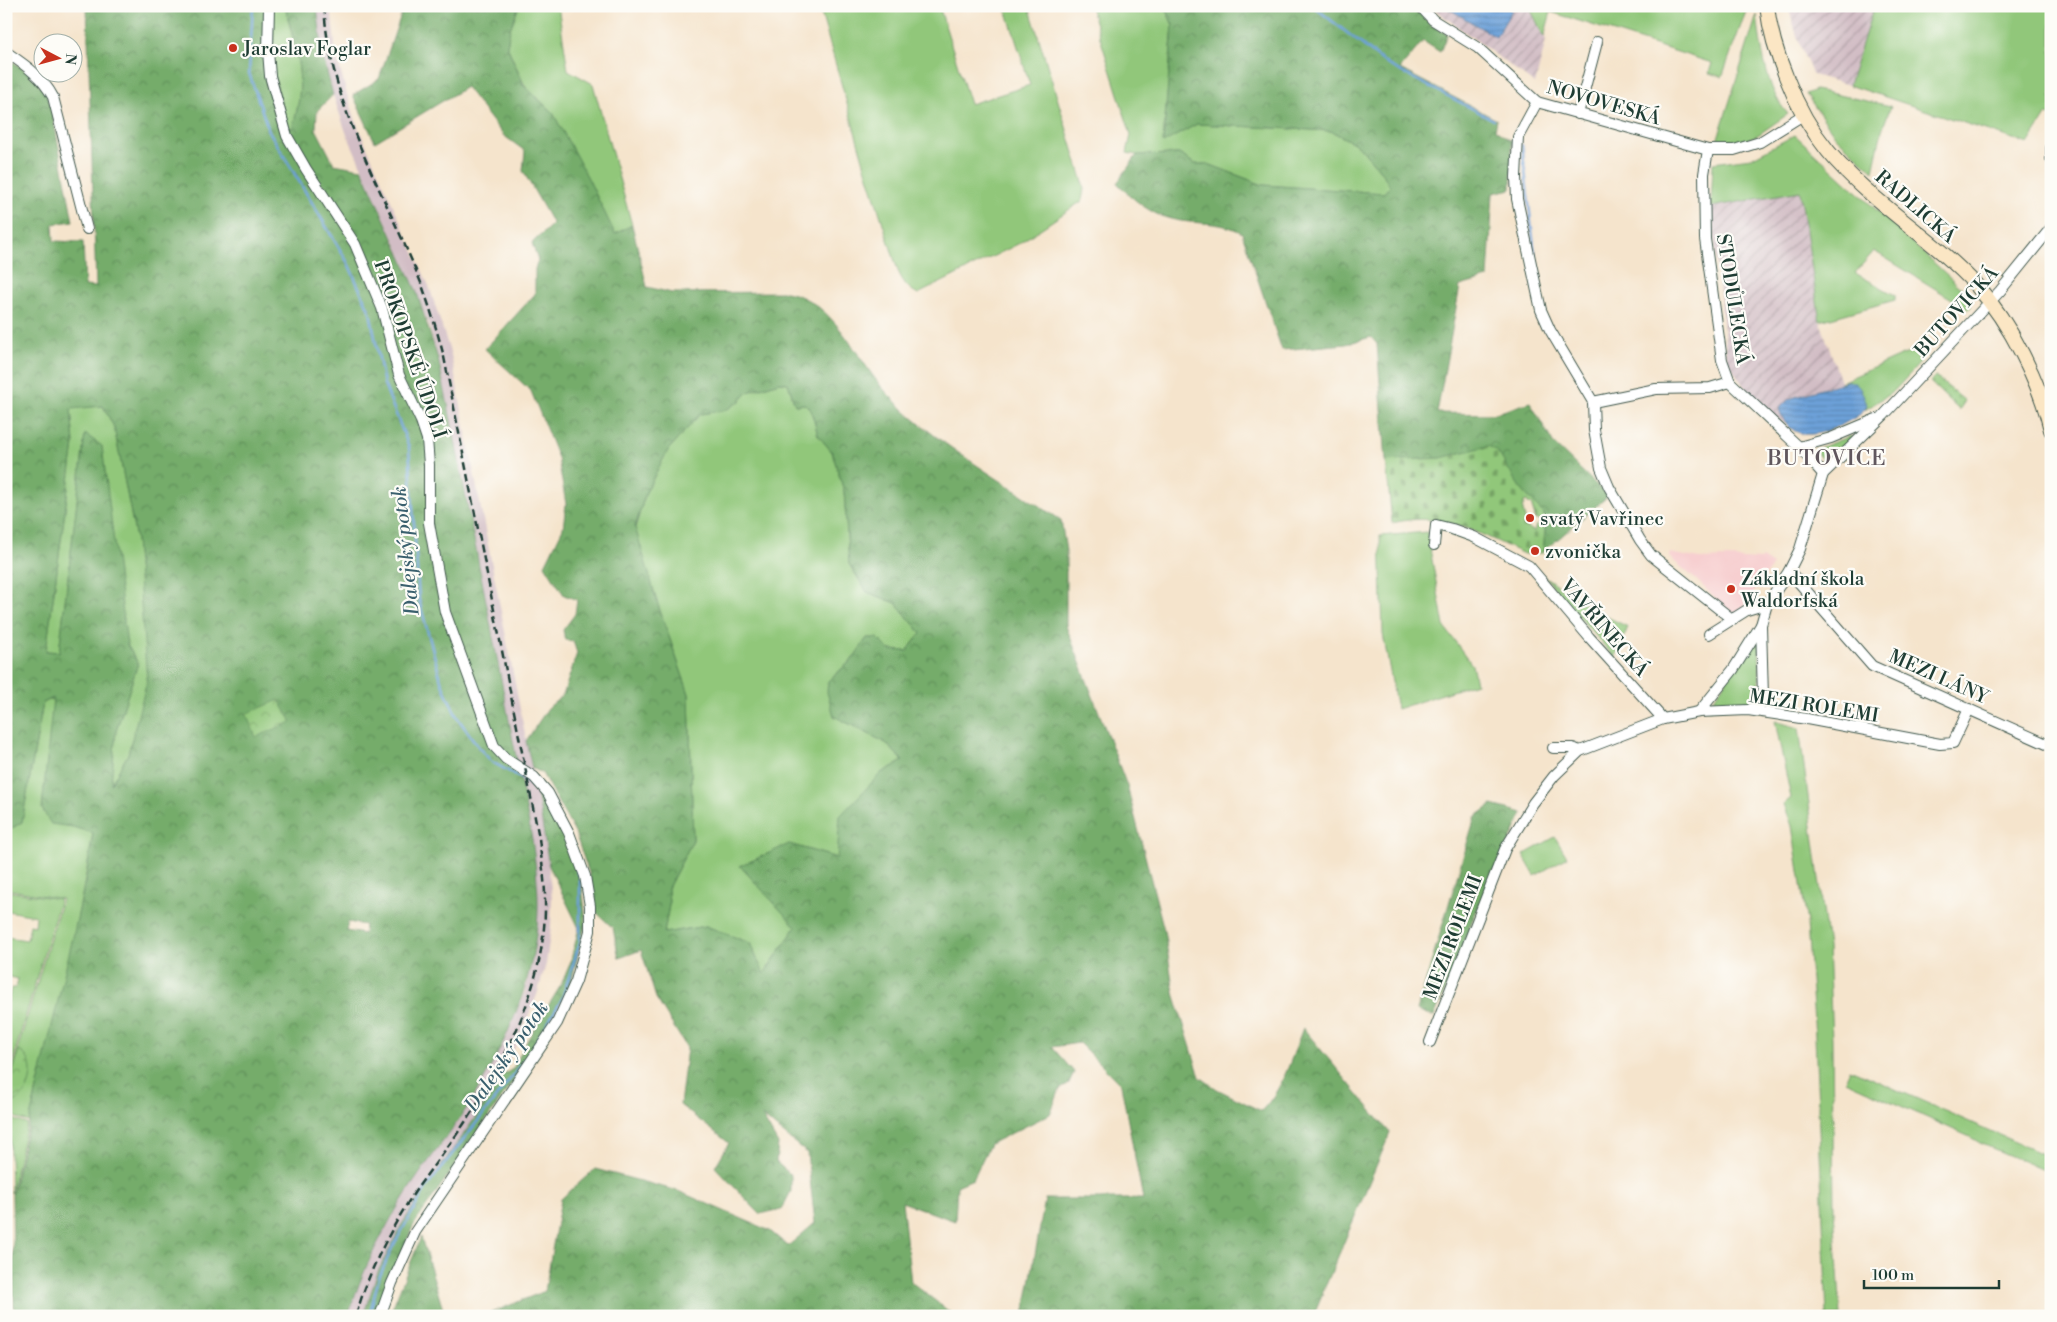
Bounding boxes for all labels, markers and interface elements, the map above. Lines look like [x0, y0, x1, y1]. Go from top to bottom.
north arrow [32, 32, 82, 82]
place label: Jaroslav Foglar [242, 37, 371, 61]
marker: Jaroslav Foglar [227, 42, 239, 54]
text: N [60, 53, 79, 66]
street label: NOVOVESKÁ [1544, 74, 1665, 131]
street label: RADLICKÁ [1870, 164, 1962, 249]
street label: STODŮLECKÁ [1711, 232, 1756, 367]
street label: PROKOPSKÉ ÚDOLÍ [368, 257, 453, 442]
street label: BUTOVICKÁ [1908, 260, 2004, 363]
district label: BUTOVICE [1766, 446, 1887, 472]
water label: Dalejský potok [387, 485, 426, 618]
place label: svatý Vavřinec [1540, 507, 1664, 531]
marker: svatý Vavřinec [1524, 512, 1536, 524]
place label: zvonička [1545, 540, 1622, 564]
marker: zvonička [1529, 545, 1541, 557]
place label: Základní škola Waldorfská [1740, 567, 1865, 613]
street label: VAVŘINECKÁ [1554, 572, 1655, 683]
marker: Základní škola Waldorfská [1725, 583, 1737, 595]
street label: MEZI LÁNY [1885, 643, 1994, 710]
street label: MEZI ROLEMI [1747, 684, 1880, 728]
street label: MEZI ROLEMI [1418, 872, 1488, 1003]
water label: Dalejský potok [459, 997, 555, 1118]
scale bar [1864, 1257, 2000, 1289]
text: 100 m [1872, 1266, 1914, 1285]

